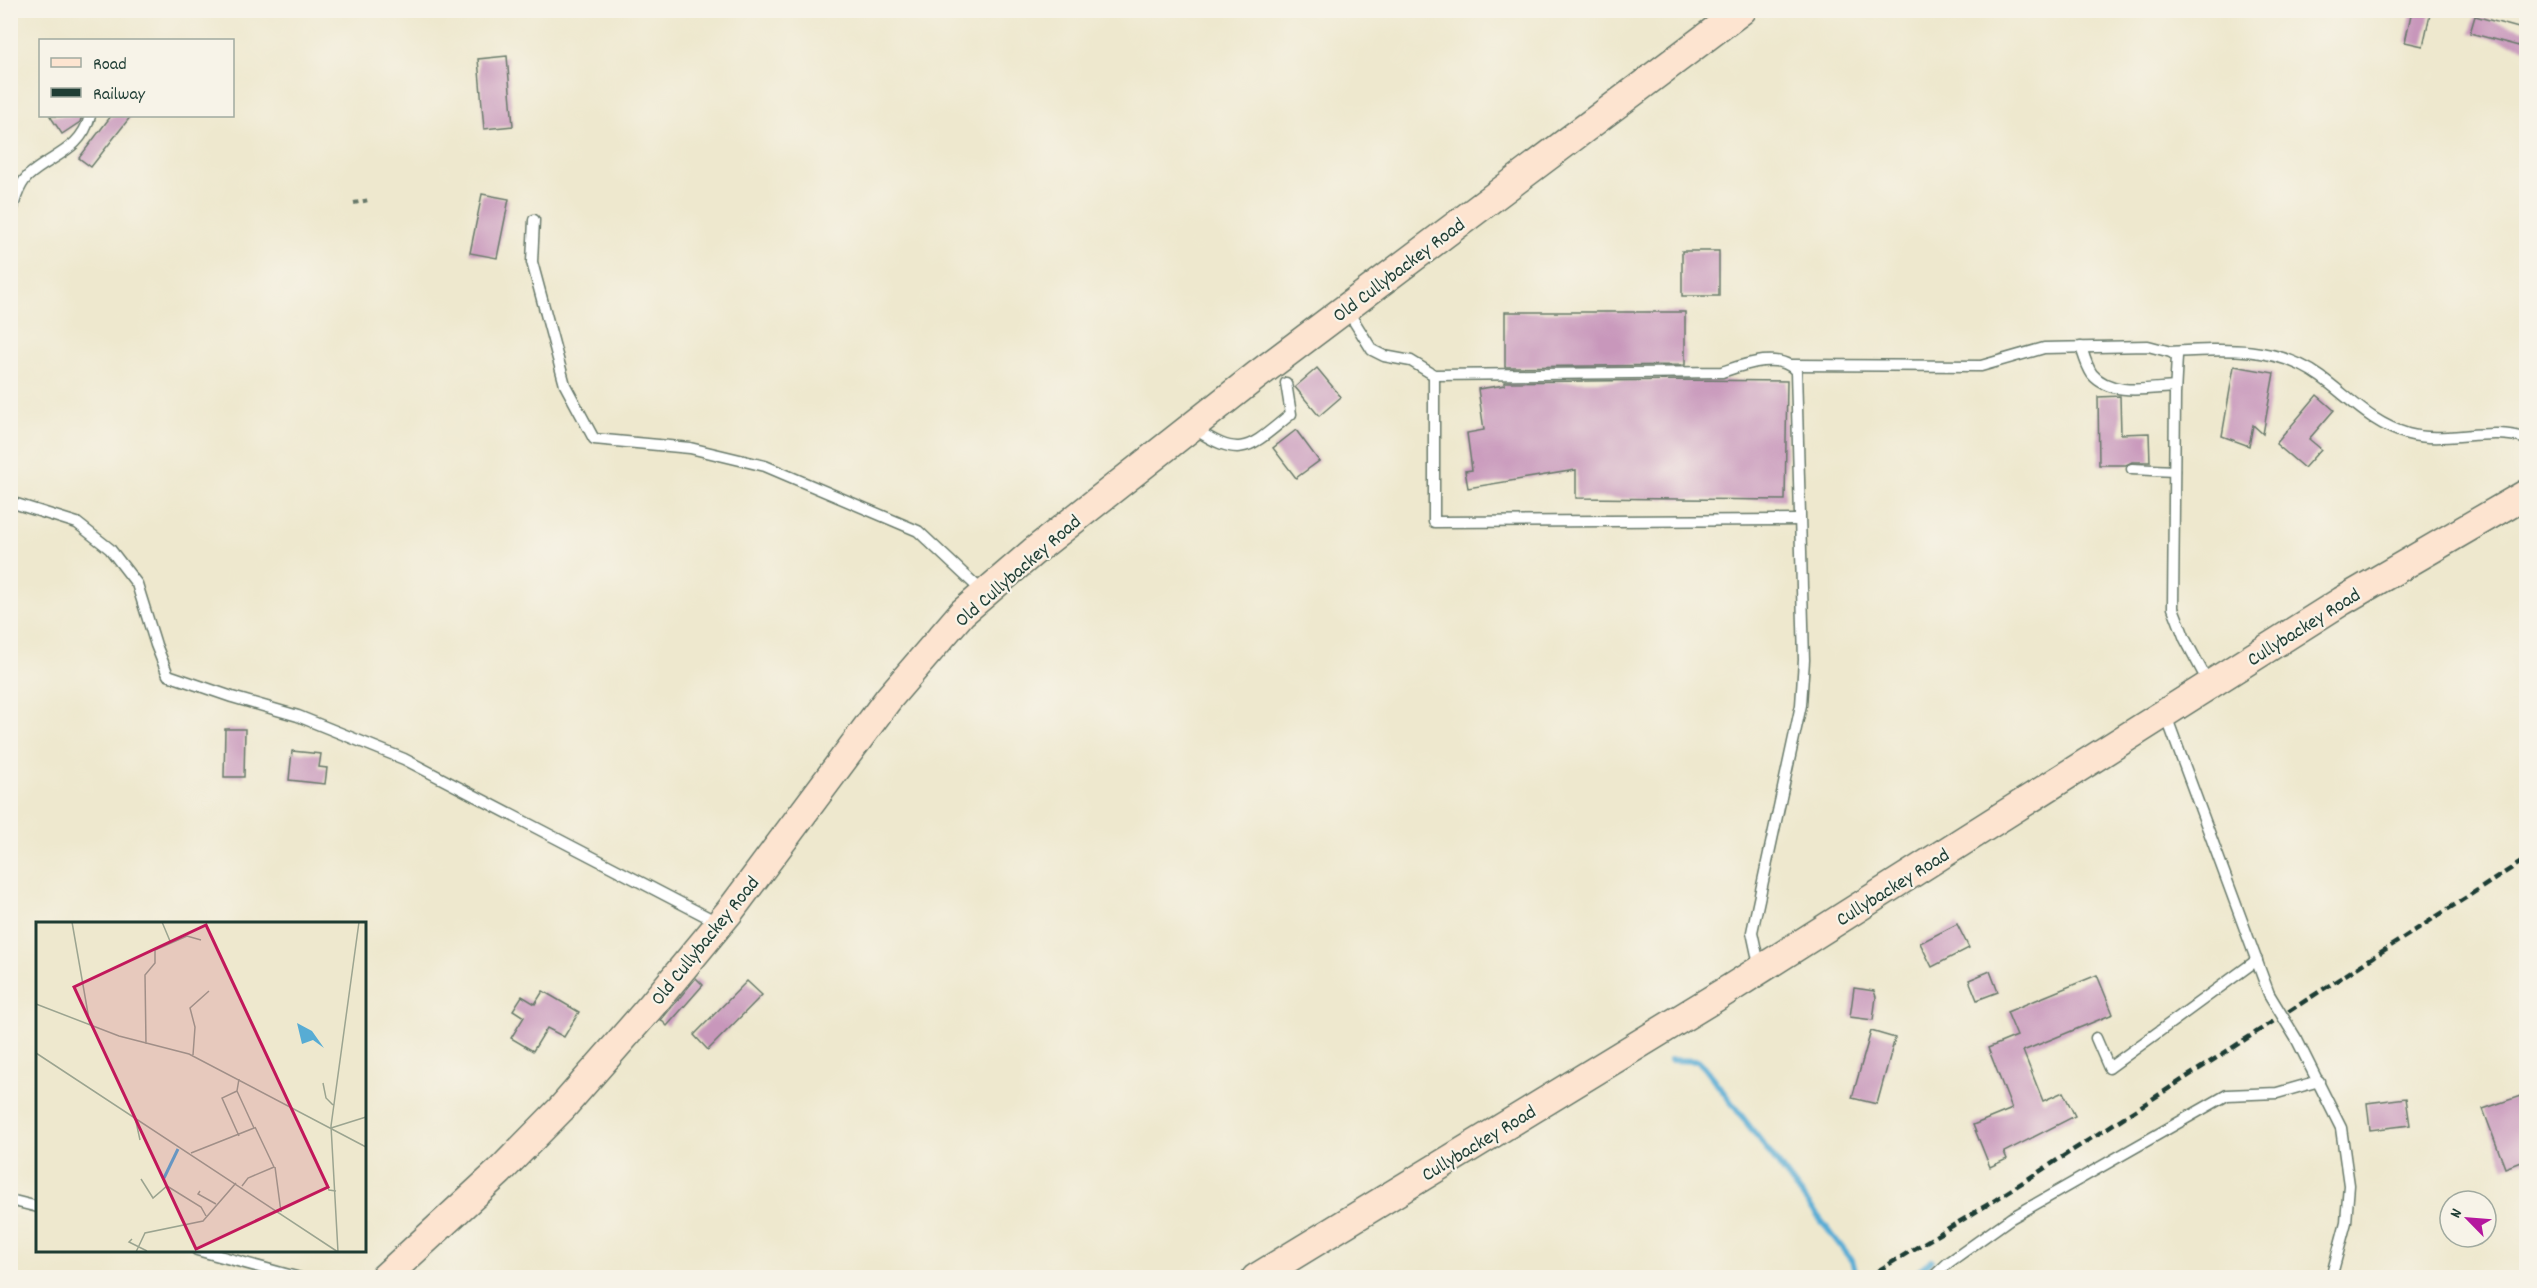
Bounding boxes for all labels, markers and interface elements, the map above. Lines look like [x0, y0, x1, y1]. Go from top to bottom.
legend [39, 39, 234, 117]
text: Road [93, 53, 127, 78]
text: Railway [93, 83, 146, 108]
street label: Old Cullybackey Road [1328, 212, 1472, 331]
street label: Old Cullybackey Road [950, 509, 1088, 635]
street label: Cullybackey Road [2242, 582, 2367, 675]
street label: Cullybackey Road [1831, 842, 1956, 935]
street label: Old Cullybackey Road [645, 871, 767, 1013]
inset map [36, 922, 366, 1252]
street label: Cullybackey Road [1417, 1099, 1542, 1190]
north arrow [2438, 1189, 2498, 1249]
text: N [2445, 1205, 2469, 1222]

